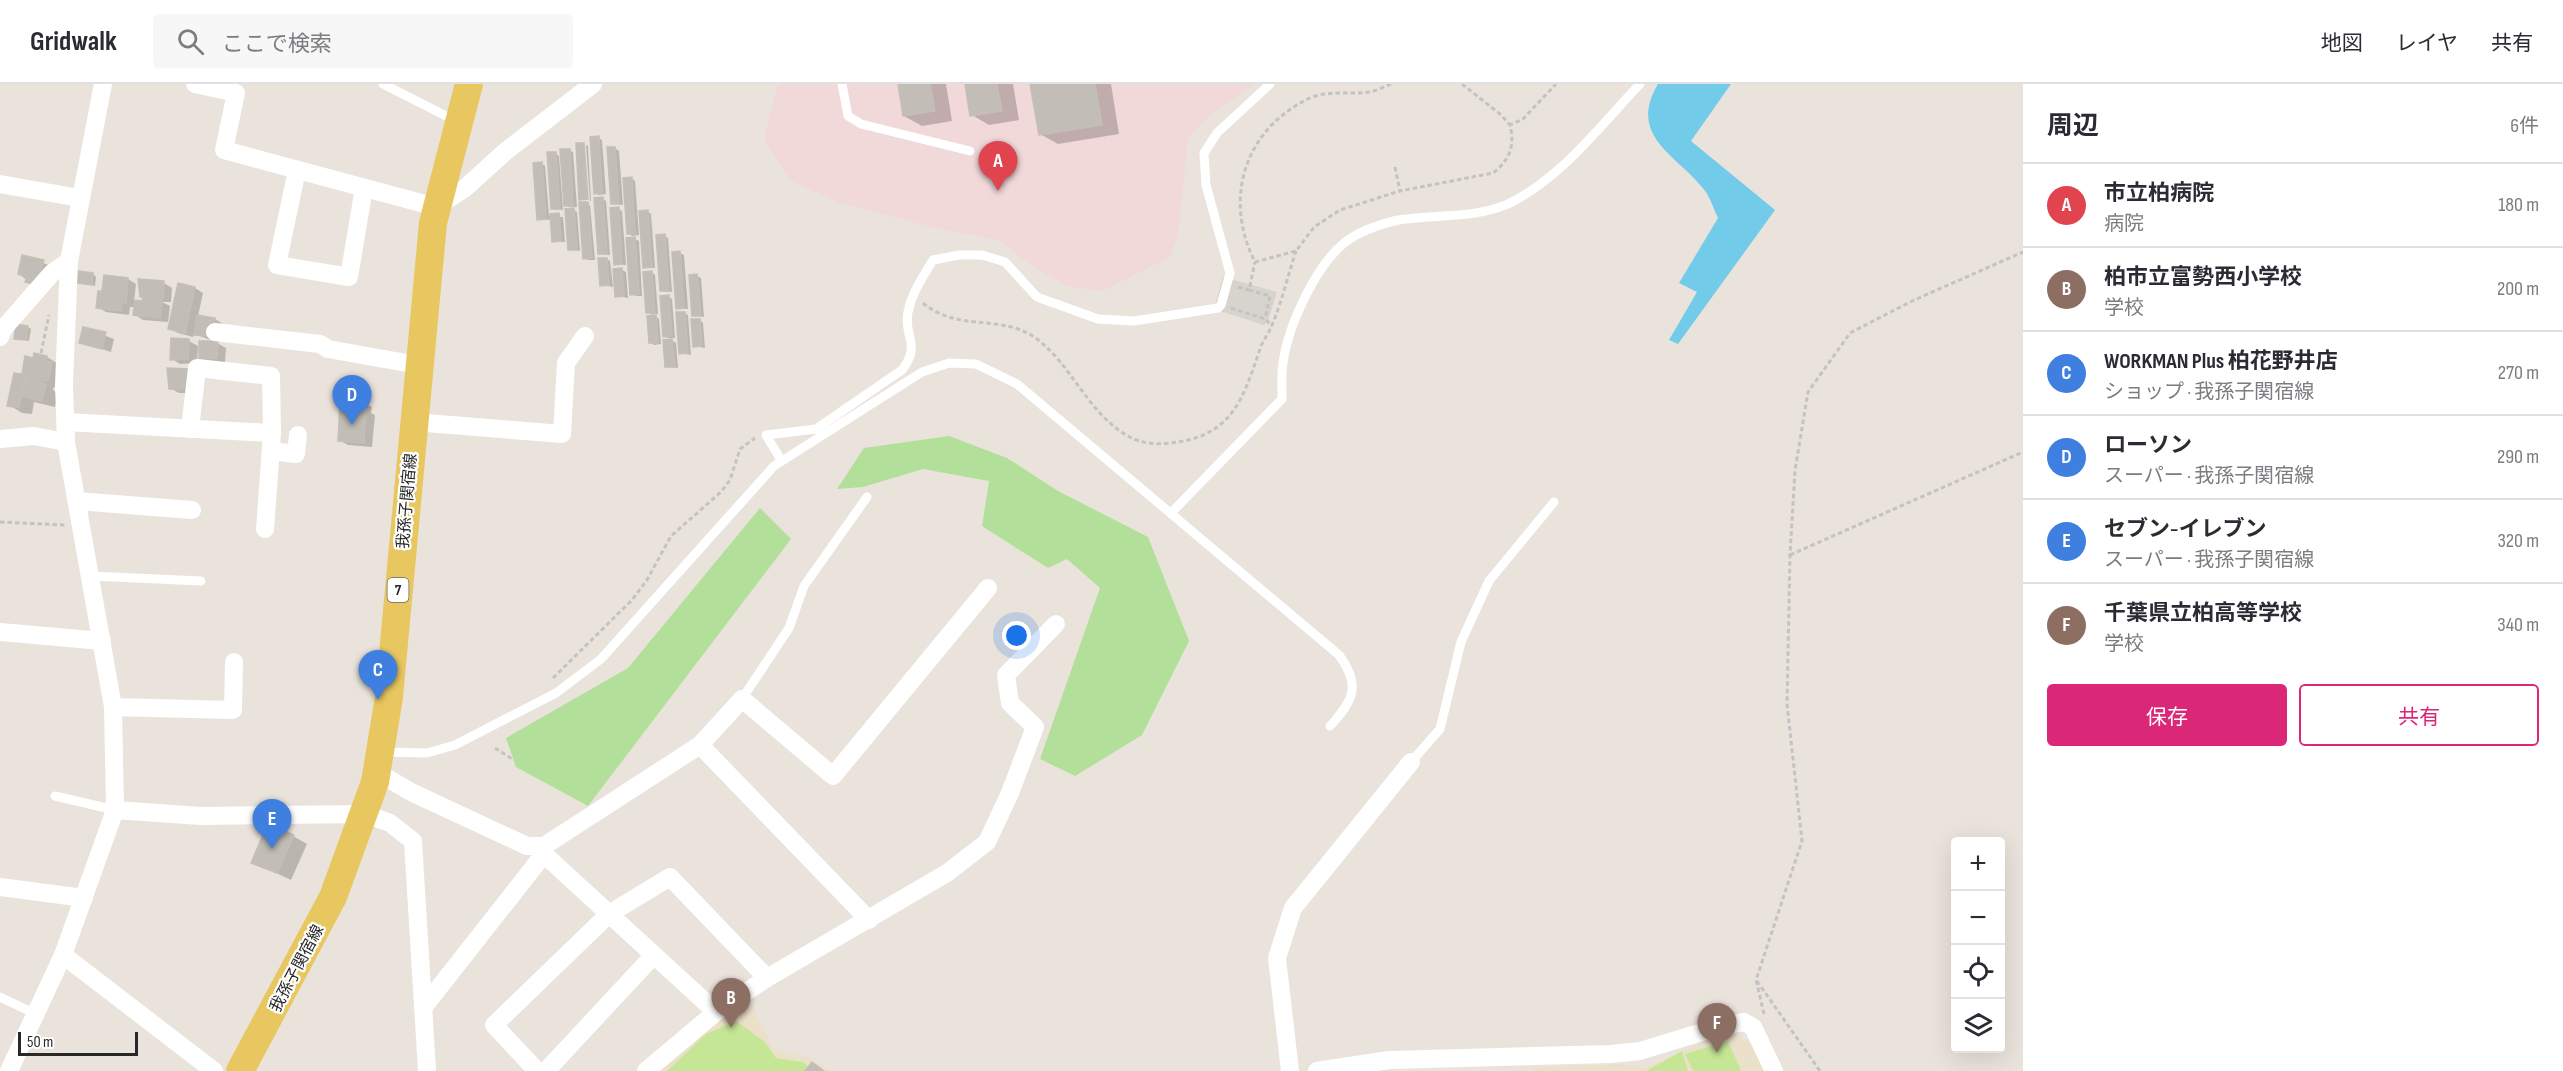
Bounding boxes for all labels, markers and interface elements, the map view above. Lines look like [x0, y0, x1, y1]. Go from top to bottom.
search box [153, 14, 573, 68]
text: Gridwalk [30, 25, 117, 58]
icon: search [174, 25, 207, 58]
text: ここで検索 [222, 31, 332, 58]
text: 地図 [2321, 31, 2363, 56]
text: レイヤ [2396, 31, 2458, 56]
text: 共有 [2491, 31, 2533, 56]
text: 周辺 [2047, 111, 2099, 142]
text: 6件 [2510, 114, 2539, 138]
pin: A [978, 141, 1018, 191]
text: 市立柏病院 [2104, 180, 2214, 207]
text: A [2062, 193, 2071, 217]
text: 180 m [2498, 193, 2539, 217]
text: 病院 [2104, 212, 2144, 236]
text: 柏市立富勢西小学校 [2104, 264, 2302, 291]
text: B [2062, 277, 2071, 301]
text: 200 m [2497, 277, 2539, 301]
text: 学校 [2104, 296, 2144, 320]
text: WORKMAN Plus 柏花野井店 [2104, 348, 2338, 375]
text: C [2061, 361, 2072, 385]
text: 270 m [2498, 361, 2539, 385]
pin: D [332, 376, 372, 425]
text: ショップ · 我孫子関宿線 [2104, 380, 2314, 404]
text: ローソン [2104, 432, 2192, 459]
text: D [2061, 445, 2072, 469]
text: 290 m [2497, 445, 2539, 469]
street label: 我孫子関宿線 [394, 452, 421, 550]
text: スーパー · 我孫子関宿線 [2104, 464, 2314, 488]
text: セブン-イレブン [2104, 516, 2266, 543]
text: E [2062, 529, 2071, 553]
text: 320 m [2497, 529, 2539, 553]
text: スーパー · 我孫子関宿線 [2104, 548, 2314, 572]
road number: 7 [388, 578, 408, 602]
text: 千葉県立柏高等学校 [2104, 600, 2302, 627]
text: F [2062, 613, 2071, 637]
text: 340 m [2497, 613, 2539, 637]
your location [1002, 621, 1031, 650]
text: 学校 [2104, 632, 2144, 656]
pin: C [358, 650, 398, 700]
button: 保存 [2047, 684, 2287, 746]
button: 共有 [2299, 684, 2539, 746]
pin: E [252, 800, 292, 849]
map controls [1951, 837, 2005, 1053]
button: + [1951, 837, 2005, 891]
button: − [1951, 891, 2005, 945]
street label: 我孫子関宿線 [266, 922, 328, 1016]
button: locate [1951, 945, 2005, 999]
pin: B [712, 978, 750, 1028]
button: layers [1951, 999, 2005, 1053]
pin: F [1698, 1004, 1736, 1053]
scale bar [18, 1029, 138, 1056]
text: 50 m [27, 1033, 53, 1052]

